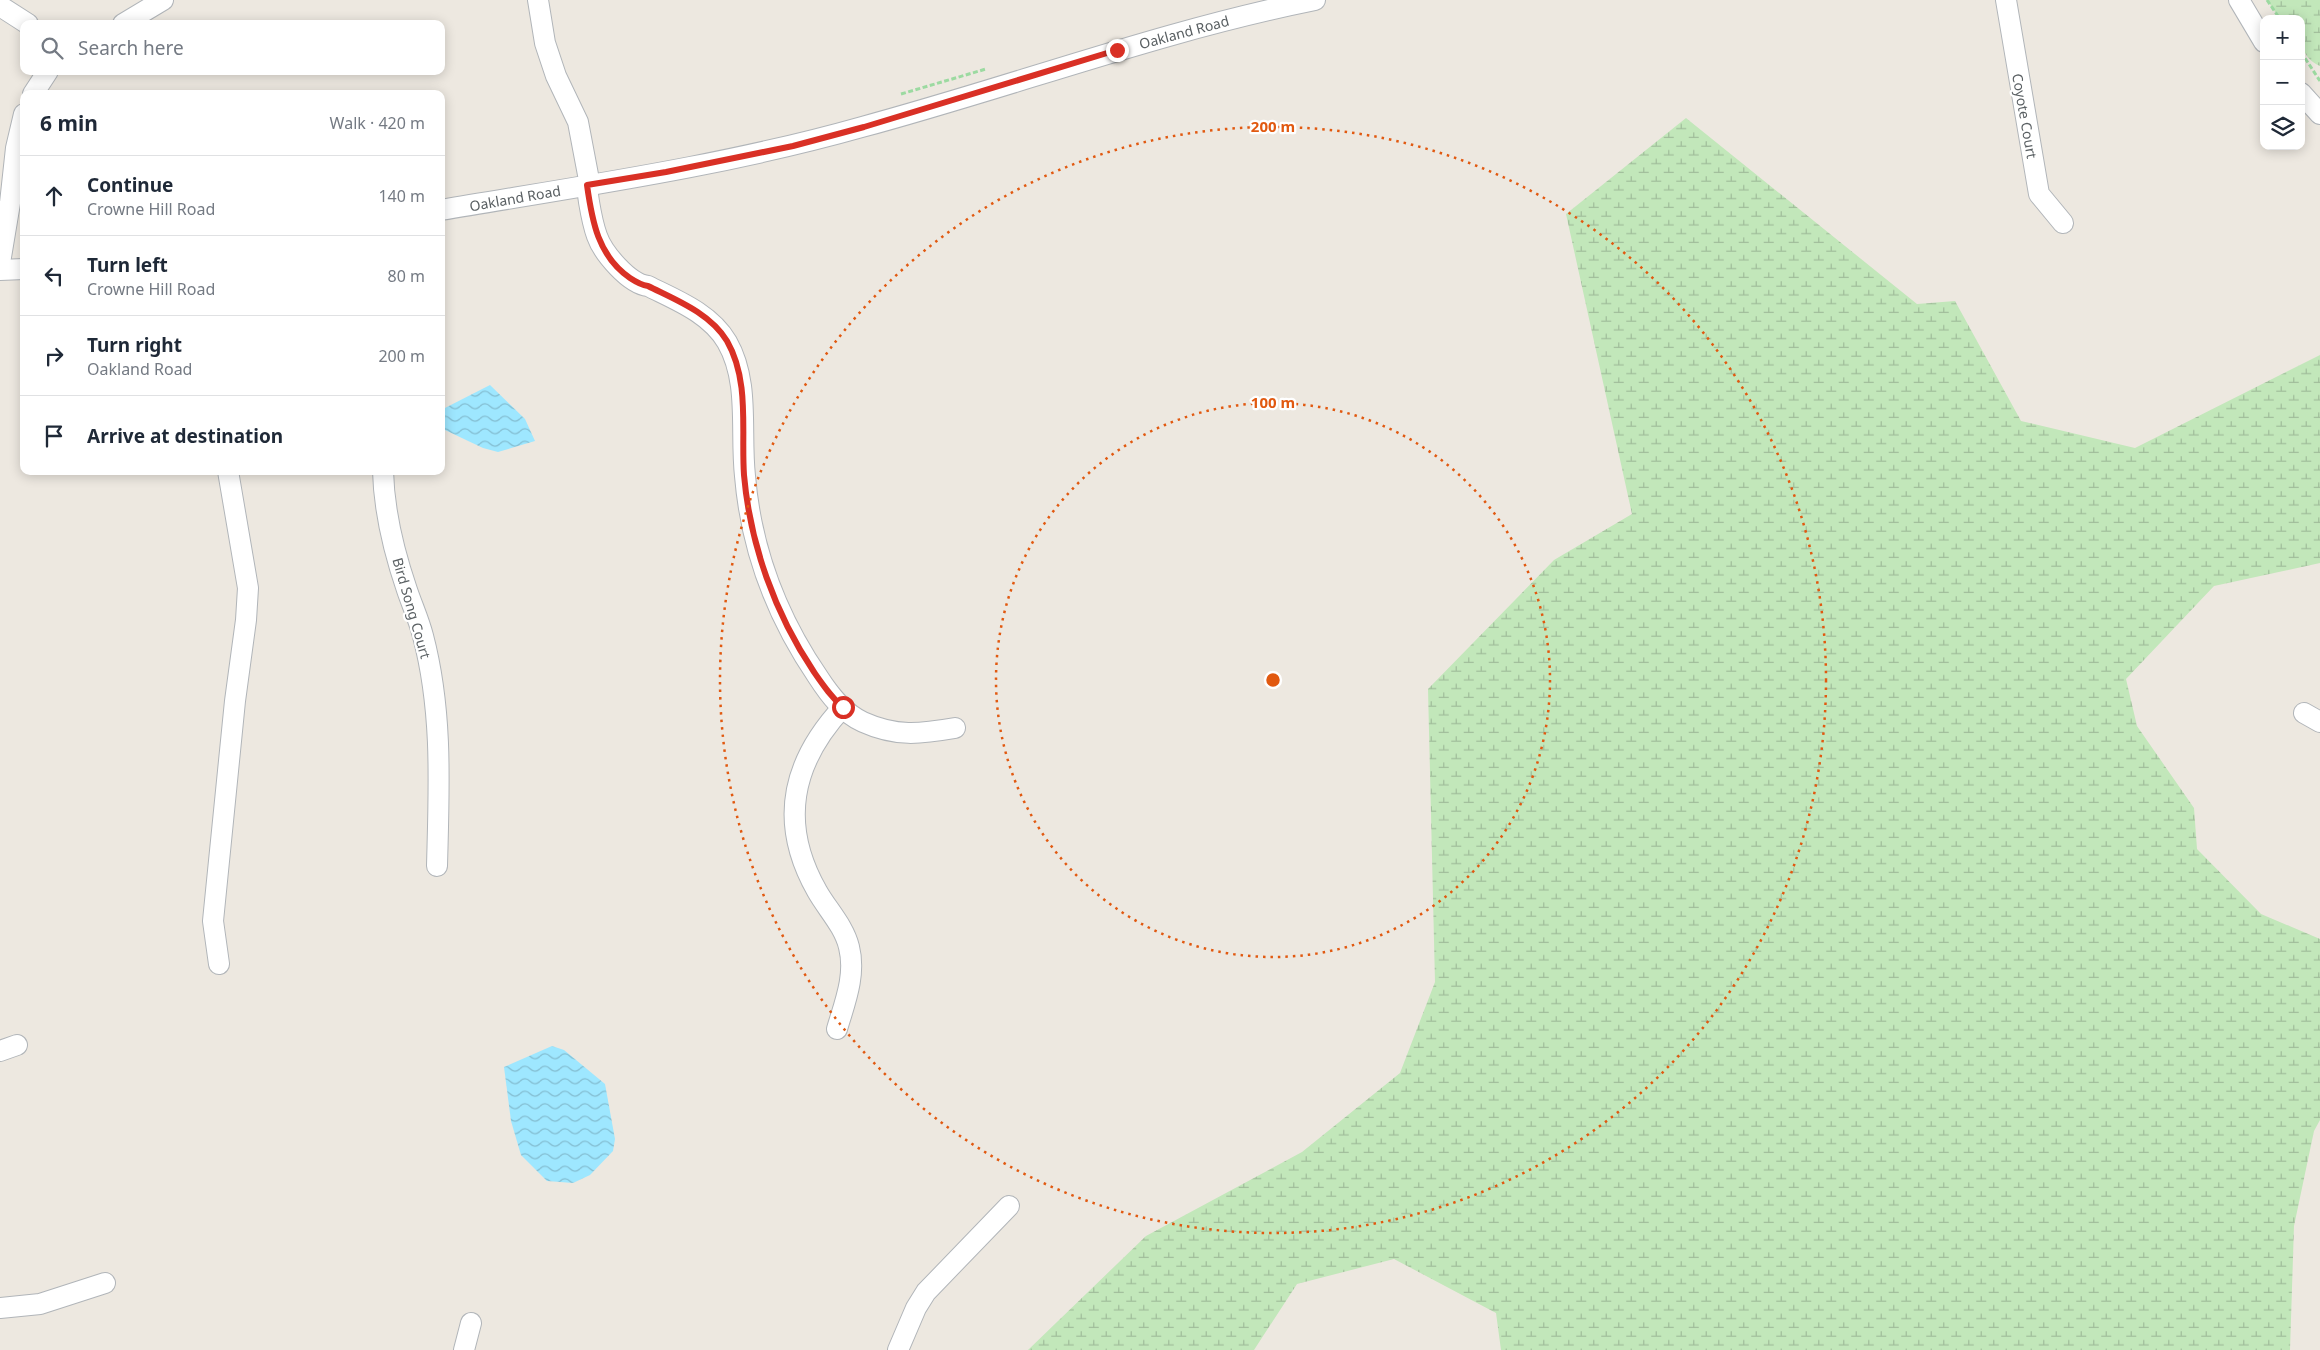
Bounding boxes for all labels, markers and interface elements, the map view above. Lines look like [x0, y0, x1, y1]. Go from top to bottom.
street label: Oakland Road [1137, 11, 1231, 53]
map controls [2260, 15, 2305, 150]
button: + [2260, 15, 2305, 60]
search box [20, 20, 445, 75]
icon: search [38, 34, 66, 62]
text: Search here [78, 35, 184, 61]
route end [1106, 39, 1129, 62]
button: − [2260, 60, 2305, 105]
street label: Coyote Court [2008, 72, 2042, 160]
button: layers [2260, 105, 2305, 150]
text: 6 min [40, 109, 98, 137]
text: Walk · 420 m [330, 112, 425, 134]
text: 200 m [1251, 116, 1295, 136]
text: Continue [87, 172, 173, 198]
street label: Oakland Road [468, 181, 562, 215]
icon: ahead [40, 182, 68, 210]
text: 140 m [378, 185, 425, 207]
text: Crowne Hill Road [87, 198, 215, 220]
text: Turn left [87, 252, 168, 278]
icon: left [40, 262, 68, 290]
text: 80 m [388, 265, 425, 287]
text: Crowne Hill Road [87, 278, 215, 300]
text: Turn right [87, 332, 182, 358]
icon: right [40, 342, 68, 370]
text: 200 m [378, 345, 425, 367]
text: Oakland Road [87, 358, 192, 380]
text: 100 m [1251, 392, 1295, 412]
icon: arrive [40, 422, 68, 450]
text: Arrive at destination [87, 423, 283, 449]
street label: Bird Song Court [388, 555, 436, 661]
centre of rings [1264, 671, 1282, 689]
route start [832, 696, 855, 719]

